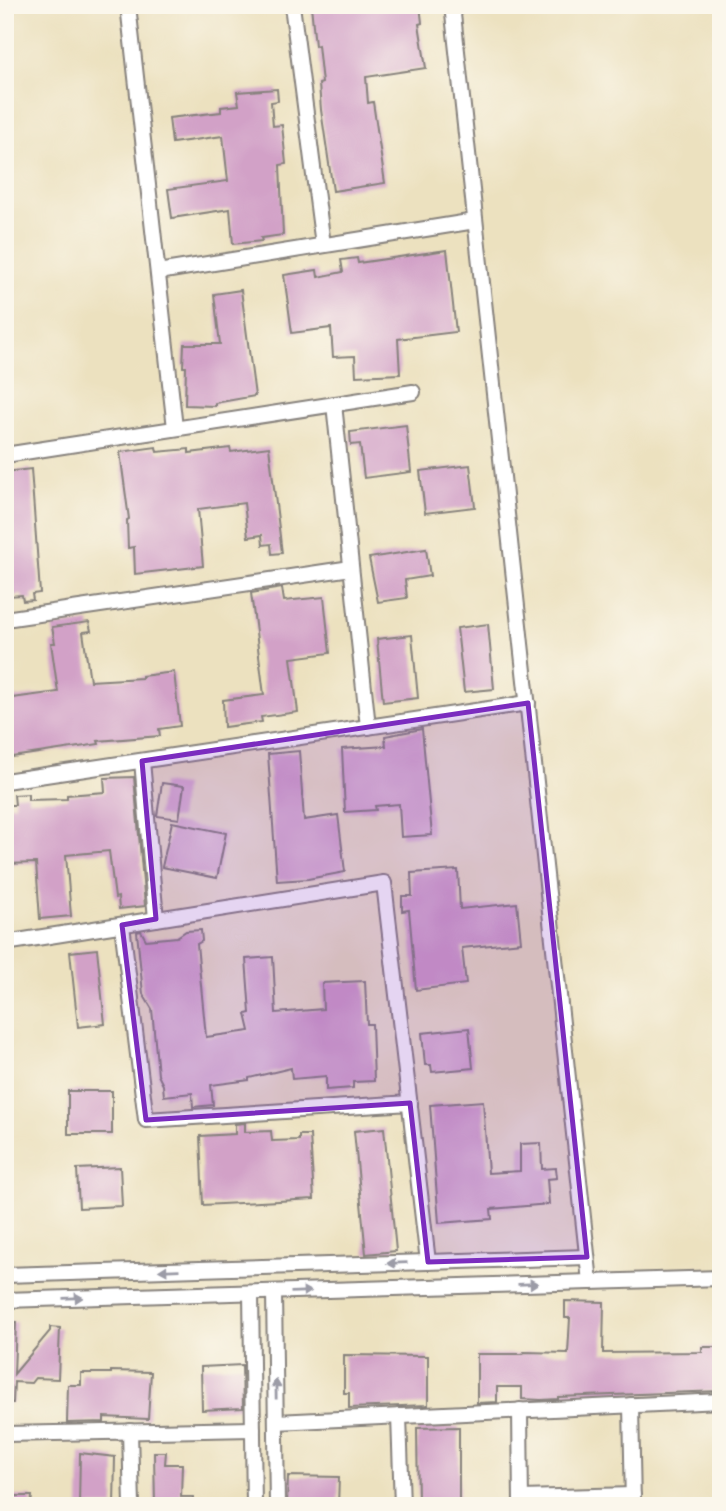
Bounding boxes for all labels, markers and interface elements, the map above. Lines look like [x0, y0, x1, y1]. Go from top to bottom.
one-way arrow [386, 1257, 408, 1268]
one-way arrow [158, 1264, 180, 1275]
one-way arrow [518, 1279, 540, 1290]
one-way arrow [290, 1286, 312, 1297]
one-way arrow [63, 1292, 85, 1304]
one-way arrow [270, 1377, 281, 1399]

